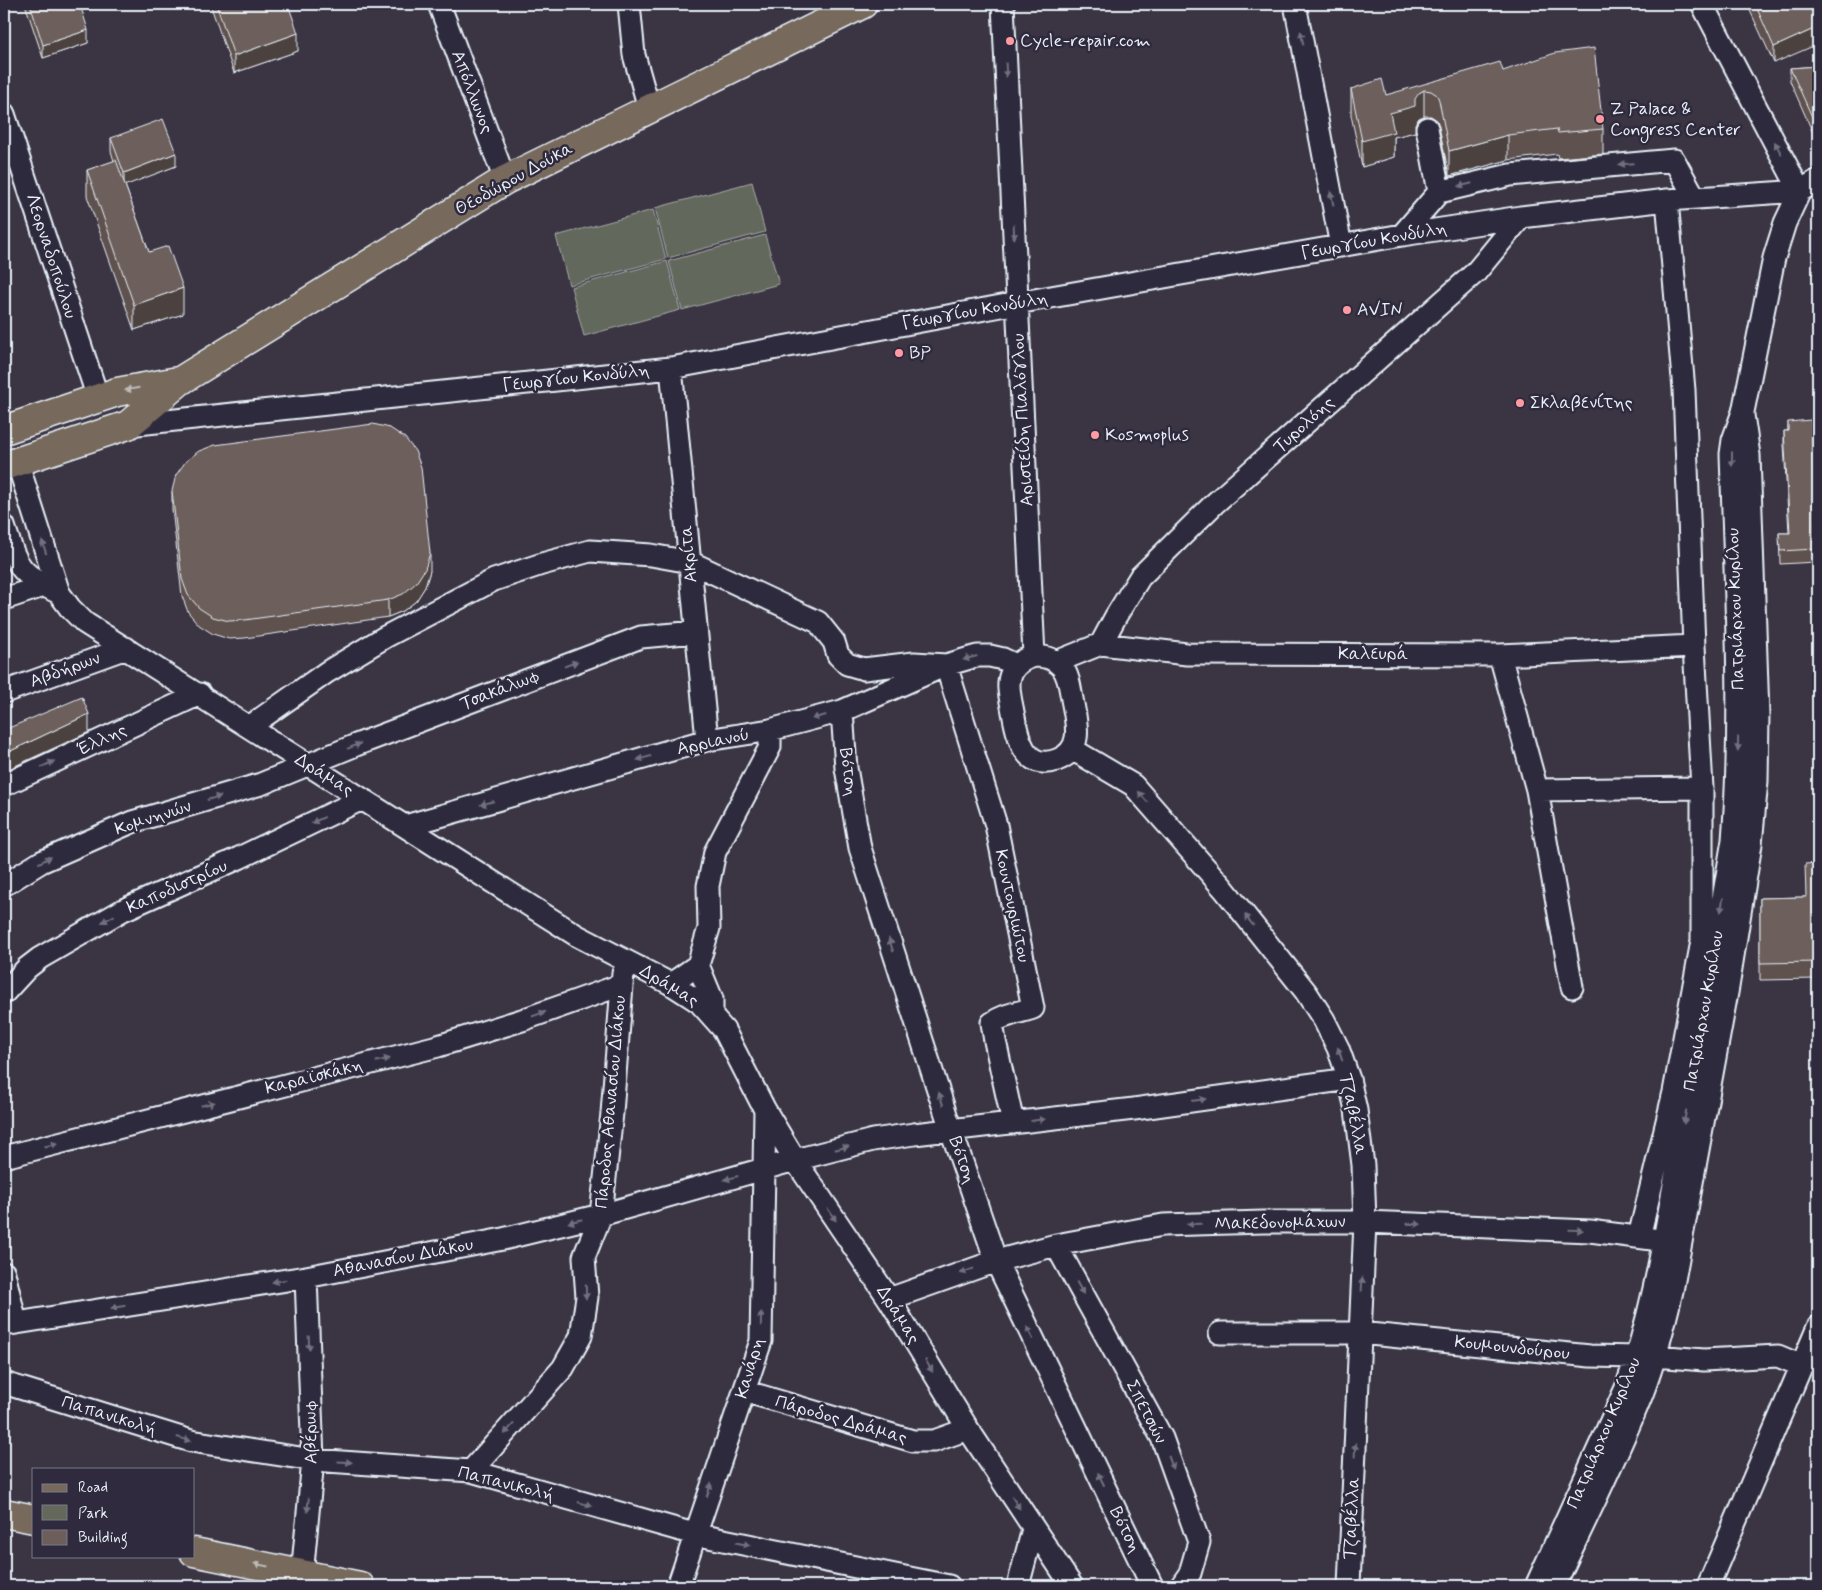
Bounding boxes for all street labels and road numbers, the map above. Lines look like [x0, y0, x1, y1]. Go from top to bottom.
street label: Απόλλωνος [445, 47, 499, 137]
street label: Θεοδώρου Δούκα [451, 137, 577, 221]
street label: Λεορναδοπούλου [19, 190, 83, 322]
street label: Γεωργίου Κονδύλη [1299, 216, 1449, 266]
street label: Γεωργίου Κονδύλη [900, 286, 1050, 336]
street label: Αριστείδη Πιαλόγλου [1006, 333, 1040, 507]
street label: Γεωργίου Κονδύλη [501, 358, 651, 398]
street label: Τυρολόης [1268, 391, 1340, 459]
street label: Ακρίτα [675, 524, 703, 584]
street label: Πατριάρχου Κυρίλου [1721, 527, 1751, 691]
street label: Καλευρά [1338, 642, 1408, 666]
street label: Αβδήρων [27, 646, 104, 694]
street label: Τσακάλωφ [457, 664, 543, 716]
street label: Έλλης [73, 718, 131, 762]
street label: Αρριανού [674, 723, 752, 761]
street label: Βότση [833, 746, 863, 798]
street label: Δράμας [290, 748, 358, 802]
street label: Κομνηνών [112, 794, 194, 842]
street label: Κουντουριώτου [988, 847, 1036, 965]
street label: Καποδιστρίου [123, 854, 231, 920]
street label: Πατριάρχου Κυρίλου [1678, 929, 1730, 1093]
street label: Δράμας [635, 959, 703, 1013]
street label: Πάροδος Αθανασίου Διάκου [590, 994, 632, 1210]
street label: Καραϊσκάκη [263, 1053, 365, 1101]
street label: Τζαβέλλα [1333, 1071, 1374, 1157]
street label: Βότση [943, 1133, 981, 1187]
street label: Μακεδονομάχων [1214, 1210, 1346, 1236]
street label: Αθανασίου Διάκου [331, 1233, 475, 1283]
street label: Δράμας [871, 1281, 925, 1349]
street label: Κουμουνδούρου [1453, 1330, 1571, 1366]
street label: Κανάρη [730, 1335, 770, 1401]
street label: Πατριάρχου Κυρίλου [1561, 1354, 1647, 1512]
street label: Σπετσών [1120, 1376, 1172, 1448]
street label: Παπανικολή [59, 1390, 159, 1442]
street label: Πάροδος Δράμας [772, 1390, 910, 1450]
street label: Αβέρωφ [297, 1400, 324, 1464]
street label: Παπανικολή [455, 1460, 557, 1508]
street label: Τζαβέλλα [1337, 1476, 1366, 1560]
street label: Βότση [1104, 1503, 1146, 1557]

